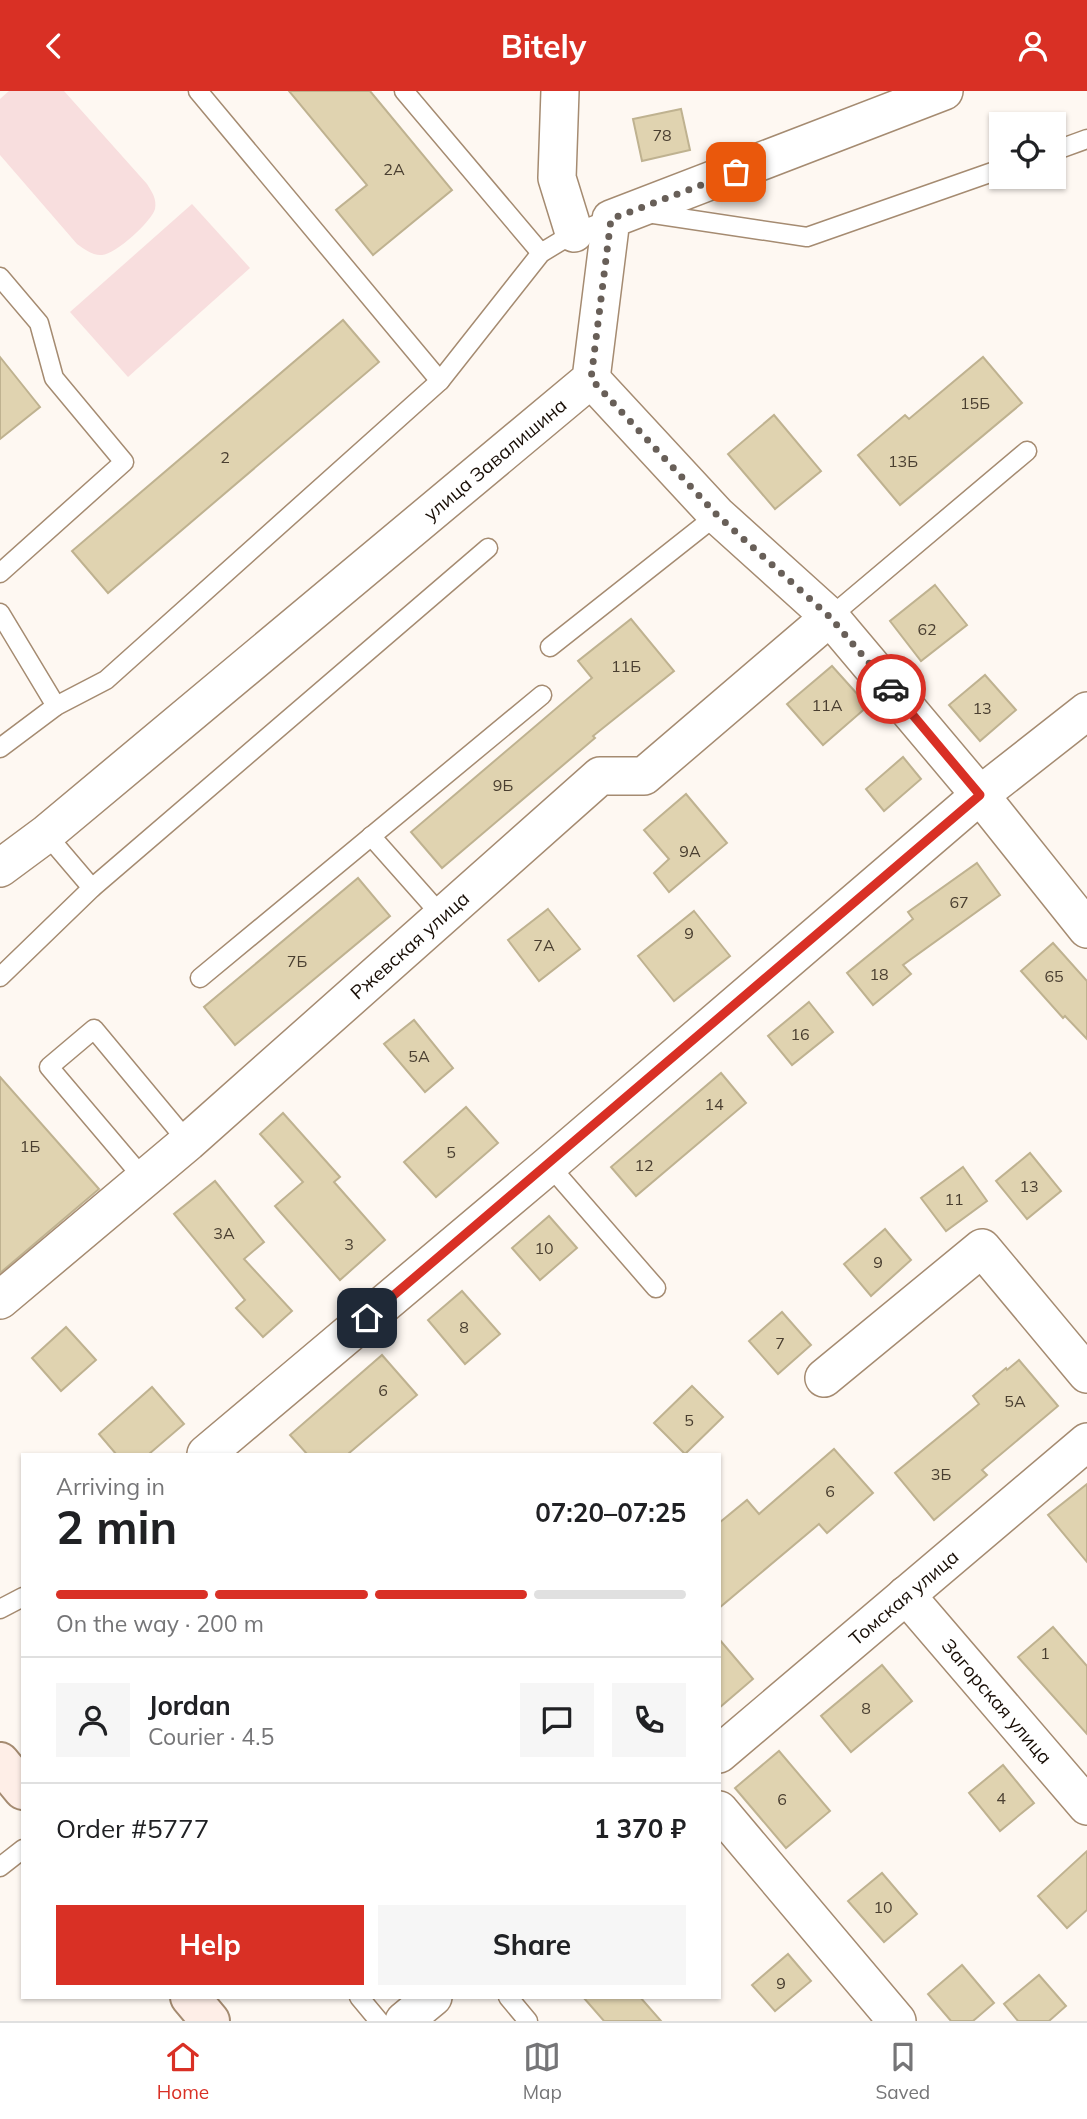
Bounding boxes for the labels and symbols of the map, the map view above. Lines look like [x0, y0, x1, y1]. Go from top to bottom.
house number: 78 [652, 125, 672, 145]
pin [706, 142, 766, 202]
house number: 2А [383, 159, 405, 179]
street label: улица Завалишина [419, 393, 571, 526]
house number: 15Б [960, 393, 990, 413]
house number: 2 [220, 447, 230, 467]
house number: 13Б [888, 451, 918, 471]
house number: 62 [917, 619, 937, 639]
courier [856, 654, 926, 724]
house number: 11Б [611, 656, 641, 676]
house number: 11А [812, 695, 843, 715]
house number: 13 [972, 698, 992, 718]
house number: 9Б [493, 775, 513, 795]
house number: 9А [679, 841, 701, 861]
street label: Ржевская улица [345, 886, 474, 1004]
house number: 67 [949, 892, 969, 912]
house number: 9 [684, 923, 694, 943]
house number: 7А [533, 935, 555, 955]
house number: 7Б [287, 951, 307, 971]
house number: 18 [869, 964, 889, 984]
house number: 65 [1044, 966, 1064, 986]
house number: 16 [790, 1024, 810, 1044]
house number: 5А [408, 1046, 430, 1066]
house number: 14 [704, 1094, 724, 1114]
house number: 1Б [20, 1136, 40, 1156]
house number: 5 [446, 1142, 456, 1162]
house number: 12 [634, 1155, 654, 1175]
house number: 13 [1019, 1176, 1039, 1196]
house number: 11 [944, 1189, 964, 1209]
house number: 3А [213, 1223, 235, 1243]
house number: 3 [344, 1234, 354, 1254]
house number: 10 [534, 1238, 554, 1258]
house number: 9 [873, 1252, 883, 1272]
pin [337, 1288, 397, 1348]
house number: 8 [459, 1317, 469, 1337]
house number: 7 [775, 1333, 785, 1353]
house number: 6 [378, 1380, 388, 1400]
house number: 5А [1004, 1391, 1026, 1411]
house number: 5 [684, 1410, 694, 1430]
house number: 3Б [931, 1464, 951, 1484]
house number: 6 [825, 1481, 835, 1501]
street label: Томская улица [844, 1544, 963, 1651]
street label: Загорская улица [937, 1634, 1057, 1769]
house number: 1 [1040, 1643, 1050, 1663]
house number: 8 [861, 1698, 871, 1718]
house number: 4 [996, 1788, 1006, 1808]
house number: 6 [777, 1789, 787, 1809]
house number: 10 [873, 1897, 893, 1917]
house number: 9 [776, 1973, 786, 1993]

